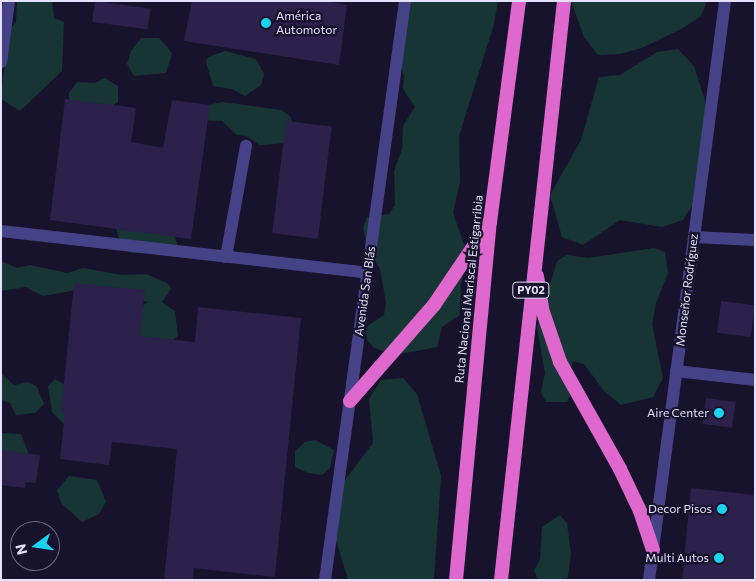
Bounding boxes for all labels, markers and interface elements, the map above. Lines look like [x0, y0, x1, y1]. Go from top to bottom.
place label: América Automotor [276, 9, 337, 37]
marker: América Automotor [260, 17, 272, 29]
street label: Ruta Nacional Mariscal Estigarribia [452, 194, 486, 384]
street label: Monseñor Rodríguez [673, 233, 701, 347]
street label: Avenida San Blás [352, 245, 378, 337]
road number: PY02 [512, 282, 550, 298]
place label: Aire Center [647, 406, 709, 420]
marker: Aire Center [713, 407, 725, 419]
place label: Decor Pisos [648, 502, 712, 516]
marker: Decor Pisos [716, 503, 728, 515]
north arrow [10, 521, 60, 571]
text: N [11, 542, 30, 557]
place label: Multi Autos [645, 551, 709, 565]
marker: Multi Autos [713, 552, 725, 564]

